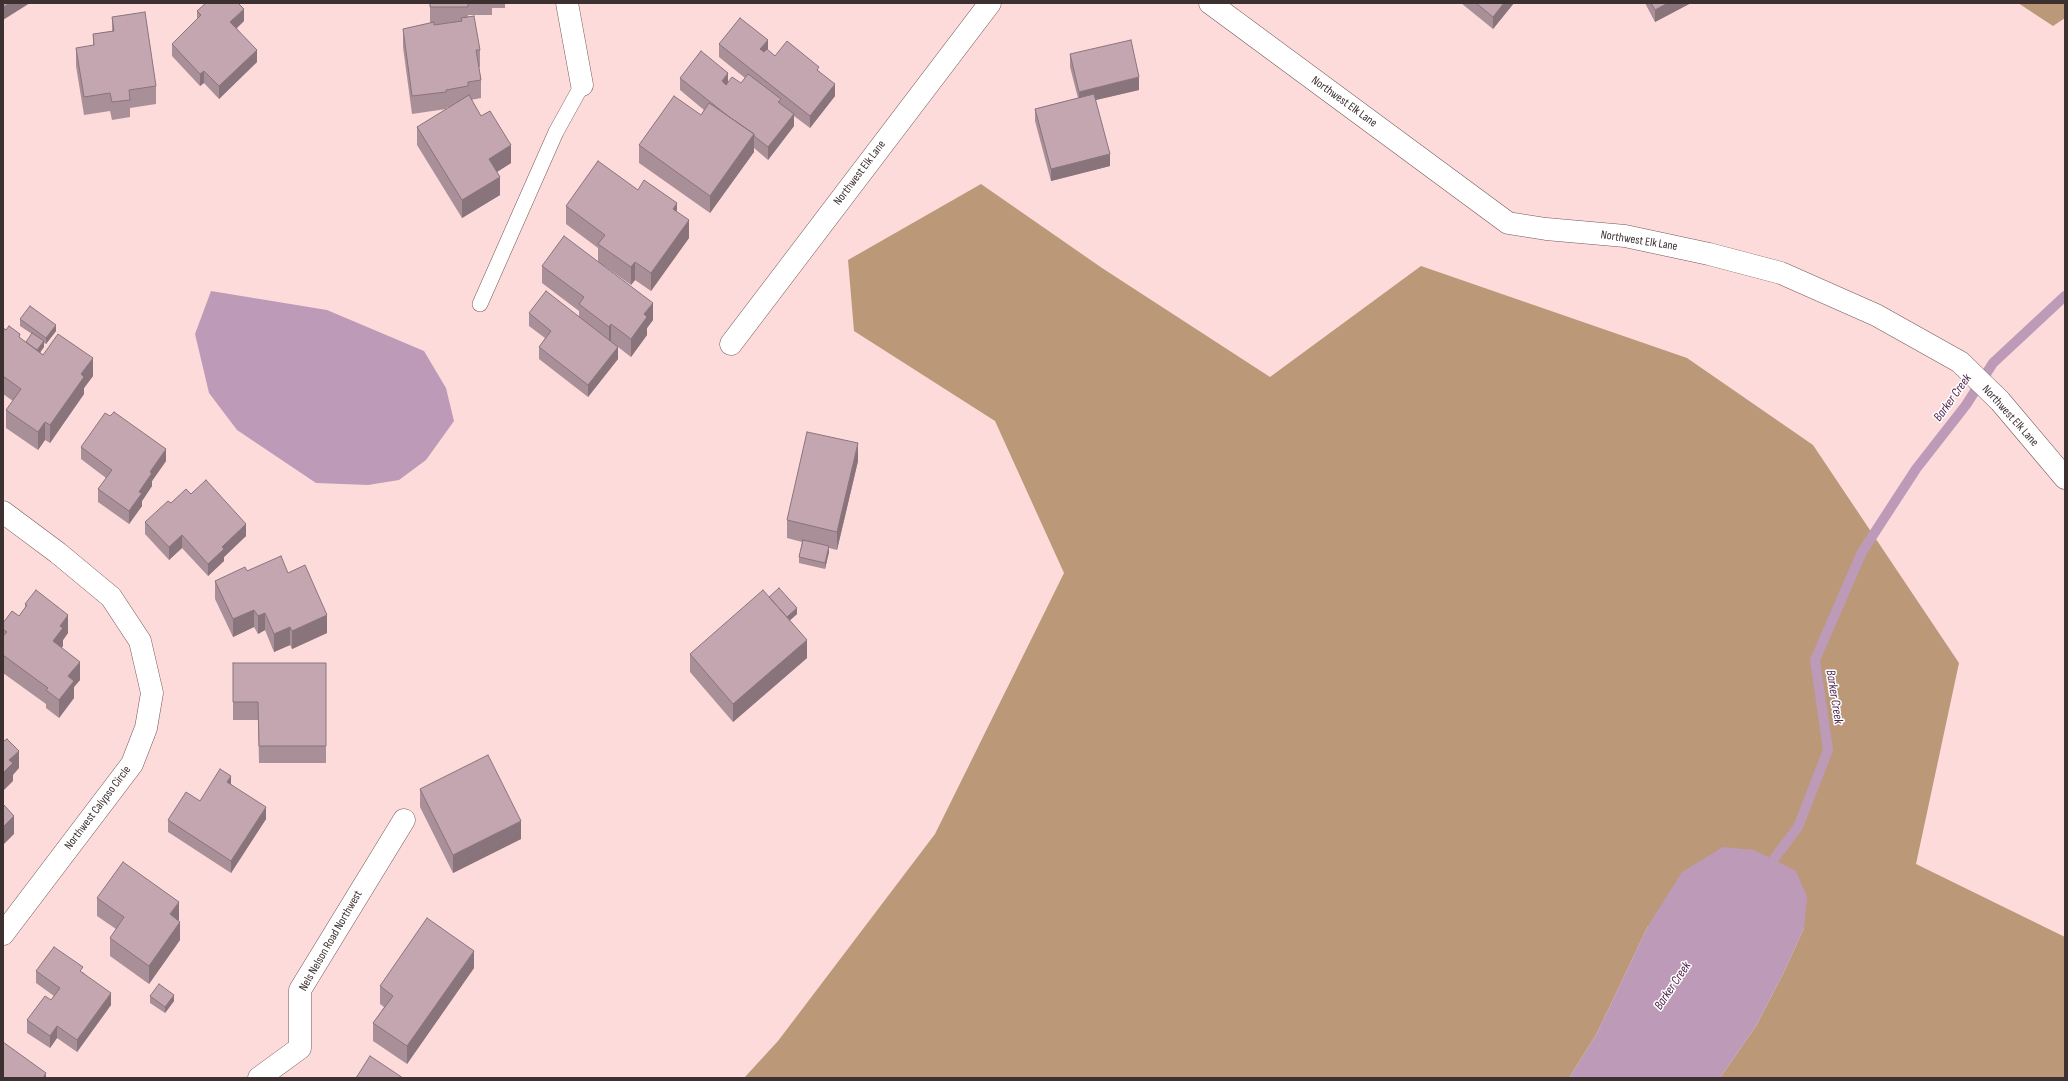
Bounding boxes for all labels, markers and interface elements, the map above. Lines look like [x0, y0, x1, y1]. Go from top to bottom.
street label: Northwest Elk Lane [1308, 73, 1380, 131]
street label: Northwest Elk Lane [831, 138, 889, 208]
street label: Northwest Elk Lane [1600, 228, 1678, 254]
water label: Barker Creek [1931, 371, 1975, 425]
street label: Northwest Elk Lane [1979, 382, 2041, 450]
water label: Barker Creek [1822, 669, 1846, 725]
street label: Northwest Calypso Circle [62, 763, 134, 853]
street label: Nels Nelson Road Northwest [296, 888, 366, 994]
water label: Barker Creek [1651, 959, 1695, 1013]

